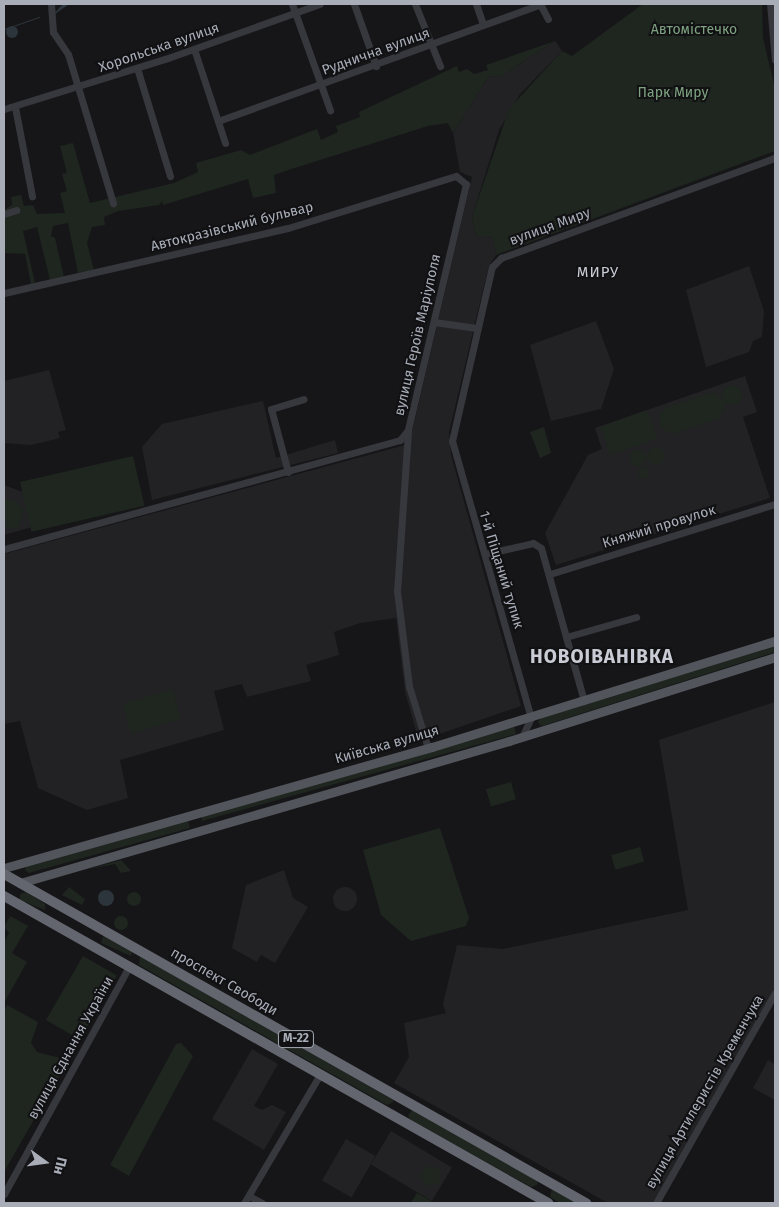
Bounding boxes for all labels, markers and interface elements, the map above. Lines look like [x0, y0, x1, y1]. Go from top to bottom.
street label: Хорольська вулиця [97, 20, 221, 76]
park label: Автомістечко [651, 22, 737, 38]
street label: Руднична вулиця [320, 25, 432, 79]
park label: Парк Миру [638, 85, 708, 101]
street label: Автокразівський бульвар [149, 199, 315, 255]
street label: вулиця Миру [507, 205, 593, 249]
street label: вулиця Героїв Маріуполя [391, 252, 445, 418]
district label: МИРУ [576, 264, 620, 282]
street label: Княжий провулок [600, 502, 718, 552]
street label: 1-й Піщаний тупик [475, 509, 527, 631]
district label: НОВОІВАНІВКА [528, 646, 676, 668]
street label: Київська вулиця [333, 722, 441, 768]
street label: проспект Свободи [168, 945, 280, 1019]
street label: вулиця Єднання України [25, 974, 117, 1122]
street label: вулиця Артилеристів Кременчука [642, 992, 768, 1192]
road number: М-22 [277, 1030, 315, 1048]
north arrow [20, 1137, 70, 1187]
text: Пн [50, 1155, 70, 1176]

